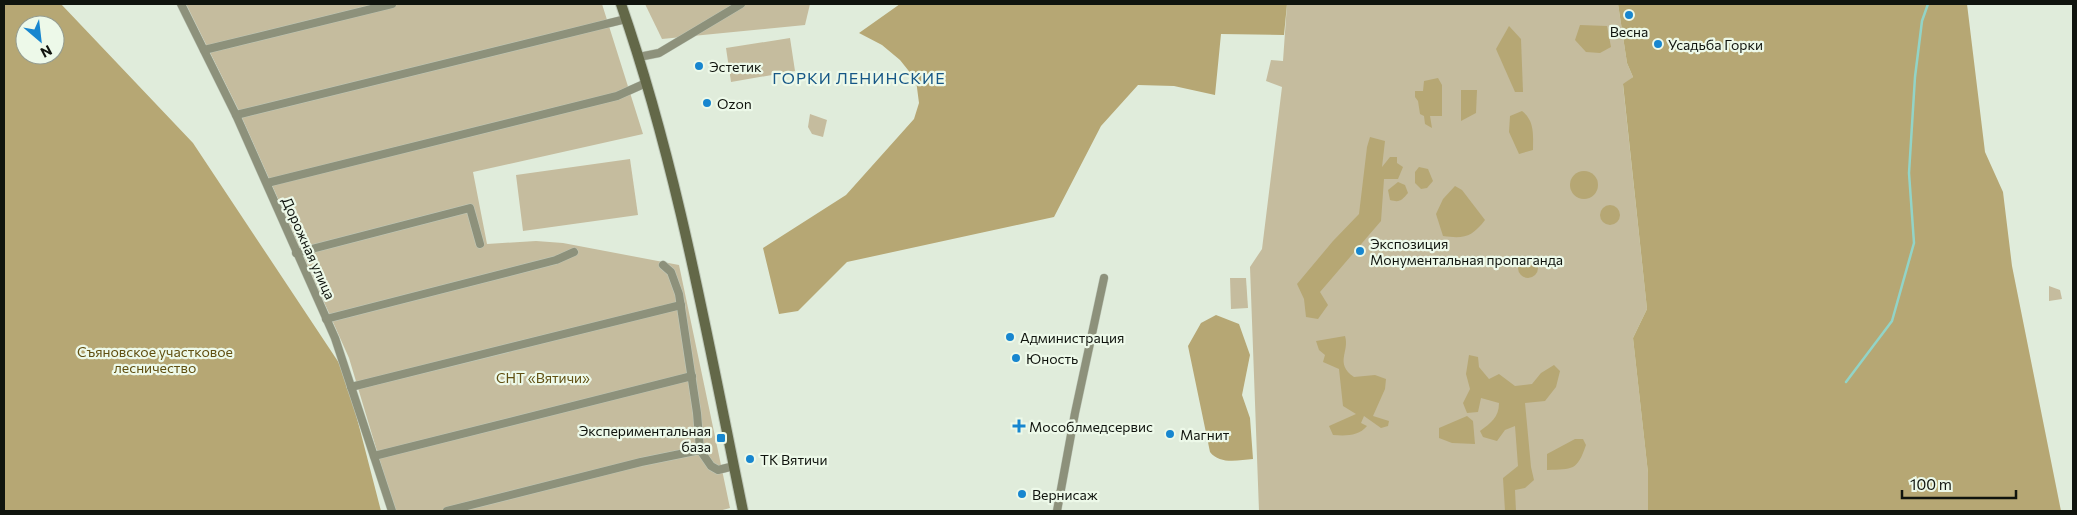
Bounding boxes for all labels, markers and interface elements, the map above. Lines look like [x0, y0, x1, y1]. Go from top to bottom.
marker: Весна [1623, 9, 1635, 21]
north arrow [15, 15, 65, 65]
place label: Весна [1610, 23, 1648, 40]
place label: Усадьба Горки [1668, 36, 1763, 53]
marker: Усадьба Горки [1652, 38, 1664, 50]
text: N [38, 42, 55, 62]
place label: Эстетик [709, 58, 762, 75]
marker: Эстетик [693, 60, 705, 72]
district label: ГОРКИ ЛЕНИНСКИЕ [772, 68, 946, 87]
place label: Ozon [717, 95, 752, 112]
marker: Ozon [701, 97, 713, 109]
street label: Дорожная улица [279, 194, 339, 302]
place label: Экспозиция Монументальная пропаганда [1370, 235, 1563, 268]
marker: Экспозиция Монументальная пропаганда [1354, 245, 1366, 257]
place label: Администрация [1020, 329, 1124, 346]
marker: Администрация [1004, 331, 1016, 343]
park label: Съяновское участковое лесничество [77, 343, 233, 376]
place label: Юность [1026, 350, 1078, 367]
marker: Юность [1010, 352, 1022, 364]
park label: СНТ «Вятичи» [496, 369, 590, 386]
place label: Мособлмедсервис [1029, 418, 1153, 435]
marker: Мособлмедсервис [1013, 420, 1025, 432]
place label: Экспериментальная база [579, 422, 711, 455]
place label: Магнит [1180, 426, 1230, 443]
marker: Магнит [1164, 428, 1176, 440]
marker: Экспериментальная база [715, 432, 727, 444]
place label: ТК Вятичи [760, 451, 828, 468]
marker: ТК Вятичи [744, 453, 756, 465]
scale bar [1902, 468, 2016, 500]
text: 100 m [1910, 475, 1952, 493]
place label: Вернисаж [1032, 486, 1098, 503]
marker: Вернисаж [1016, 488, 1028, 500]

